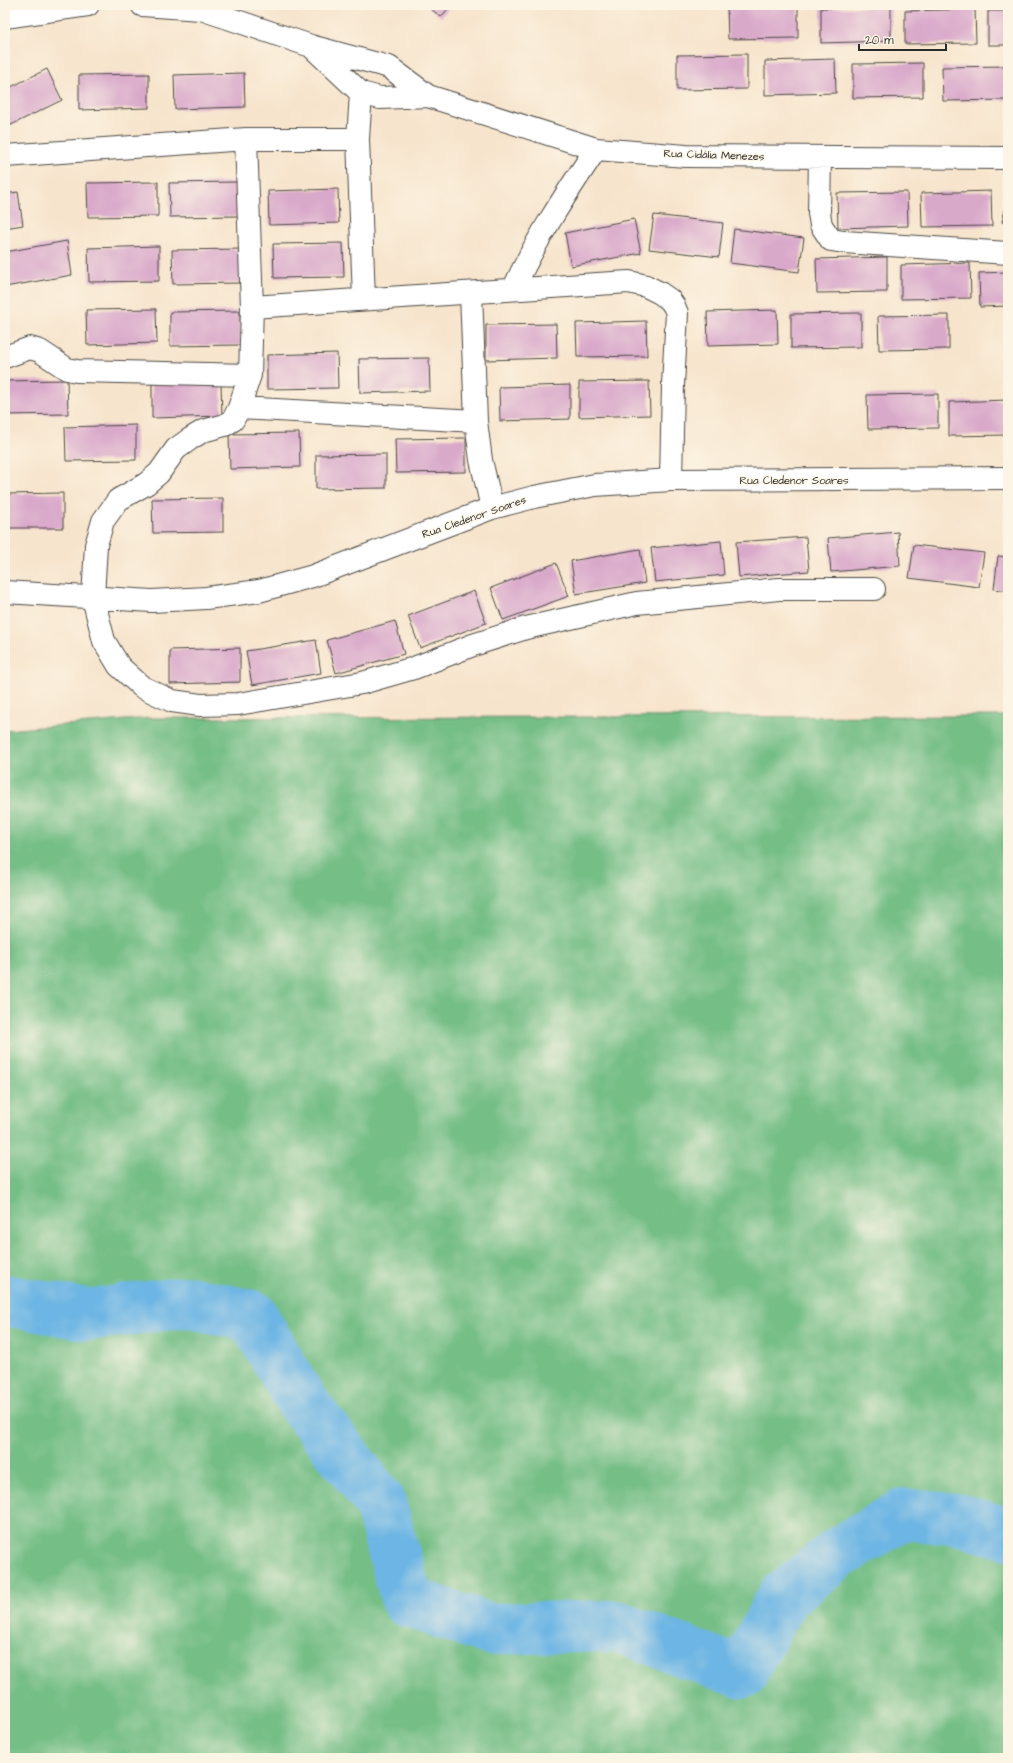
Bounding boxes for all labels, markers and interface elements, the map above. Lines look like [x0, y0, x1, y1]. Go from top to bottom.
scale bar [859, 26, 946, 52]
text: 20 m [865, 32, 894, 49]
street label: Rua Cidália Menezes [663, 146, 765, 164]
street label: Rua Cledenor Soares [739, 473, 849, 488]
street label: Rua Cledenor Soares [420, 492, 528, 542]

